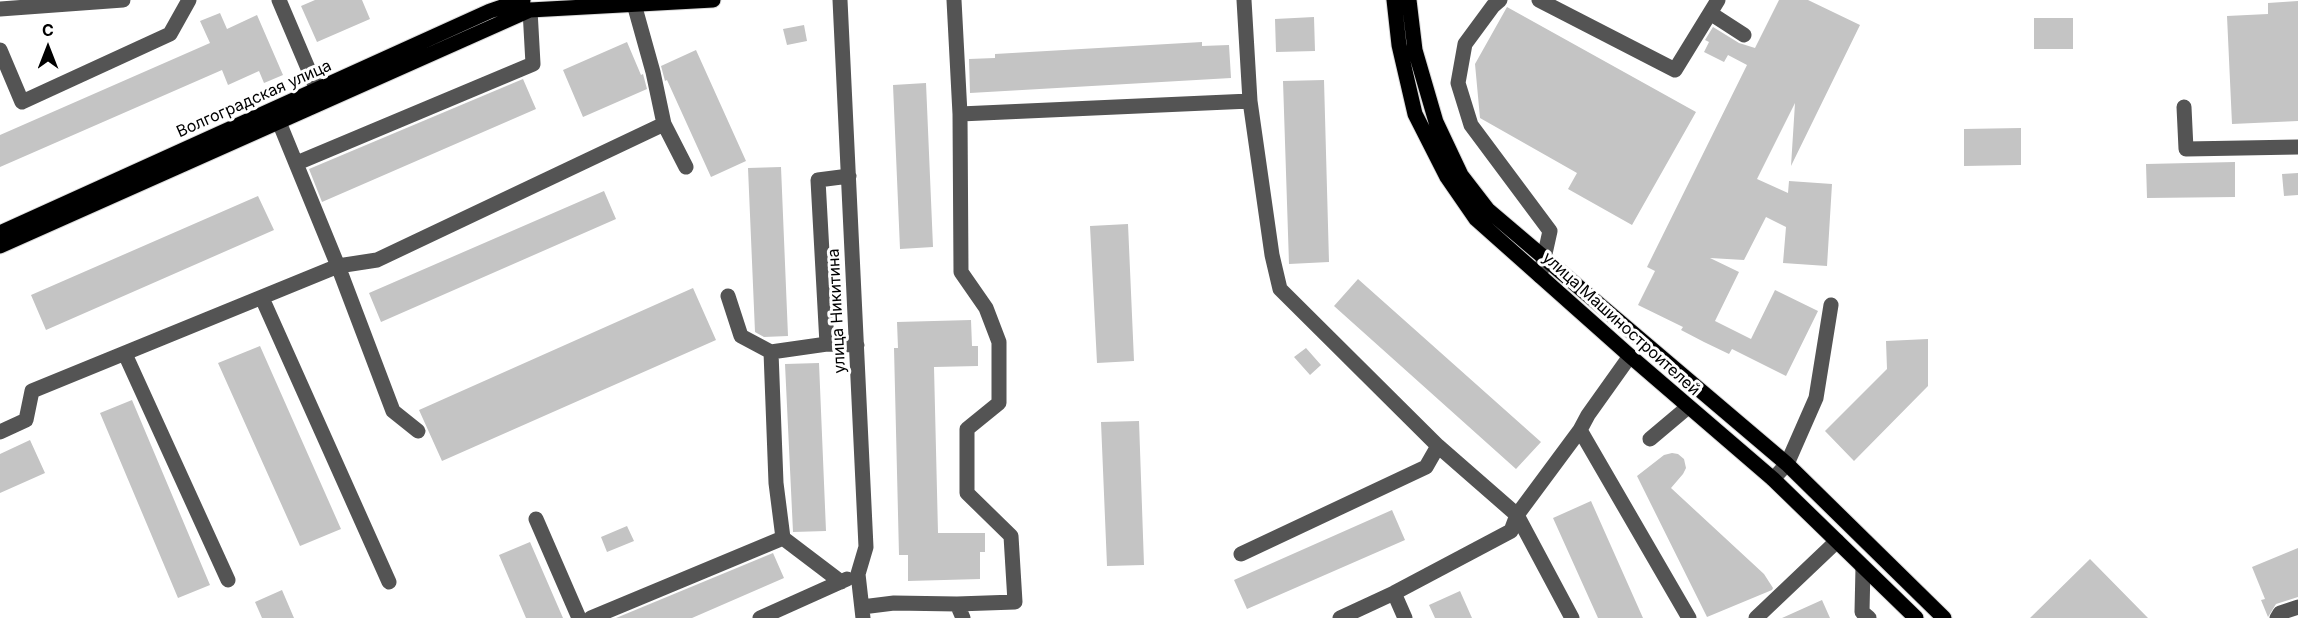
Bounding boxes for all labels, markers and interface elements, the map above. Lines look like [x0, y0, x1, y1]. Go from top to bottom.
north arrow [18, 18, 78, 78]
text: С [42, 20, 54, 40]
street label: Волгоградская улица [174, 56, 334, 142]
street label: улица Никитина [824, 248, 850, 374]
street label: улица Машиностроителей [1538, 248, 1704, 400]

